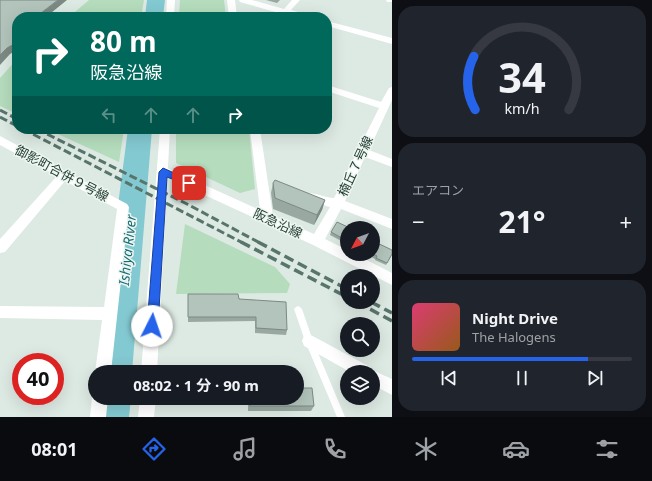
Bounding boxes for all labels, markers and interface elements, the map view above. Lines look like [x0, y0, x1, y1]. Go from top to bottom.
text: 80 m [90, 22, 157, 60]
icon: right [24, 28, 76, 80]
text: 34 [498, 48, 546, 104]
text: 阪急沿線 [90, 60, 162, 84]
text: km/h [504, 98, 540, 117]
icon: left [98, 104, 120, 126]
icon: ahead [140, 104, 162, 126]
icon: ahead [182, 104, 204, 126]
icon: right [224, 104, 246, 126]
street label: 楠丘７号線 [333, 133, 377, 199]
street label: 御影町合併９号線 [12, 141, 112, 205]
pin [172, 166, 206, 200]
icon: arrive [178, 172, 200, 194]
text: エアコン [412, 181, 464, 199]
text: 21° [498, 201, 546, 242]
street label: 阪急沿線 [251, 204, 305, 242]
text: − [412, 206, 425, 236]
text: + [619, 206, 632, 236]
water label: Ishiya River [114, 213, 140, 287]
north arrow [340, 221, 380, 261]
map controls [340, 221, 380, 405]
button: sound [340, 269, 380, 309]
position arrow [131, 305, 173, 347]
text: Night Drive [472, 308, 558, 328]
button: search [340, 317, 380, 357]
text: The Halogens [472, 328, 556, 346]
speed limit sign: 40 [12, 353, 64, 405]
button: layers [340, 365, 380, 405]
icon: previous [438, 367, 460, 389]
icon: pause [511, 367, 533, 389]
icon: next [584, 367, 606, 389]
text: 08:02 · 1 分 · 90 m [133, 375, 259, 395]
icon: directions [140, 435, 168, 463]
icon: music [231, 435, 259, 463]
icon: phone [321, 435, 349, 463]
icon: climate [412, 435, 440, 463]
icon: car [502, 435, 530, 463]
icon: filters [593, 435, 621, 463]
text: 08:01 [31, 437, 78, 461]

